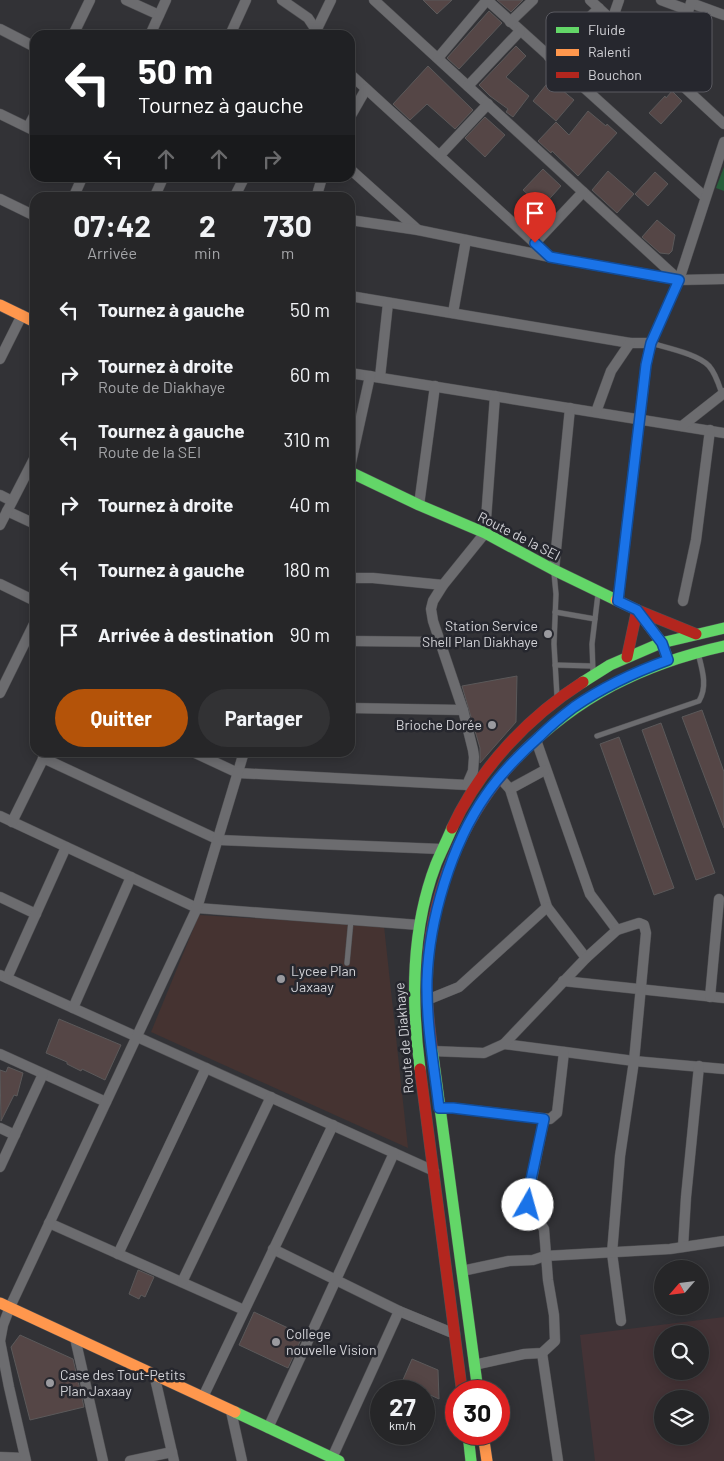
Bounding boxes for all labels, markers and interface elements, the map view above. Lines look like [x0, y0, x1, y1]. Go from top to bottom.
legend [546, 12, 712, 92]
text: Fluide [588, 21, 625, 38]
text: Ralenti [588, 43, 631, 60]
text: 50 m [138, 49, 213, 91]
icon: left [55, 50, 120, 115]
text: Bouchon [588, 66, 642, 83]
text: Tournez à gauche [138, 91, 304, 117]
icon: left [99, 145, 127, 173]
icon: ahead [152, 145, 180, 173]
icon: ahead [205, 145, 233, 173]
icon: right [258, 145, 286, 173]
pin [514, 192, 556, 243]
icon: arrive [521, 199, 549, 227]
text: 07:42 [73, 207, 151, 243]
text: 2 [199, 207, 216, 243]
text: 730 [264, 207, 312, 243]
text: Arrivée [87, 243, 137, 262]
text: min [194, 243, 220, 262]
text: m [281, 243, 294, 262]
icon: left [55, 296, 83, 324]
text: Tournez à gauche [98, 298, 245, 321]
text: 50 m [290, 298, 330, 321]
text: Tournez à droite [98, 354, 234, 377]
icon: right [55, 361, 83, 389]
text: 60 m [290, 363, 330, 386]
text: Route de Diakhaye [98, 377, 225, 396]
text: Tournez à gauche [98, 419, 245, 442]
icon: left [55, 426, 83, 454]
text: 310 m [283, 428, 330, 451]
text: Route de la SEI [98, 442, 201, 461]
icon: right [55, 491, 83, 519]
text: Tournez à droite [98, 493, 234, 516]
text: 40 m [289, 493, 330, 516]
street label: Route de la SEI [475, 508, 563, 564]
icon: left [55, 556, 83, 584]
text: Tournez à gauche [98, 558, 245, 581]
text: 180 m [283, 558, 330, 581]
place label: Station Service Shell Plan Diakhaye [422, 617, 538, 650]
icon: arrive [55, 621, 83, 649]
text: Arrivée à destination [98, 623, 274, 646]
text: 90 m [290, 623, 330, 646]
marker: Station Service Shell Plan Diakhaye [542, 628, 554, 640]
button: Quitter [55, 689, 188, 747]
button: Partager [198, 689, 330, 747]
place label: Brioche Dorée [396, 716, 482, 733]
marker: Brioche Dorée [486, 719, 498, 731]
place label: Lycee Plan Jaxaay [291, 962, 356, 995]
marker: Lycee Plan Jaxaay [275, 973, 287, 985]
street label: Route de Diakhaye [390, 982, 417, 1094]
position arrow [501, 1178, 553, 1230]
north arrow [654, 1260, 709, 1315]
map controls [654, 1260, 709, 1445]
place label: College nouvelle Vision [286, 1325, 376, 1358]
button: search [654, 1325, 709, 1380]
marker: College nouvelle Vision [270, 1336, 282, 1348]
place label: Case des Tout-Petits Plan Jaxaay [60, 1366, 186, 1399]
marker: Case des Tout-Petits Plan Jaxaay [44, 1377, 56, 1389]
speed limit sign: 30 [445, 1380, 510, 1445]
button: layers [654, 1390, 709, 1445]
text: 27 [389, 1391, 416, 1421]
text: km/h [389, 1418, 416, 1432]

